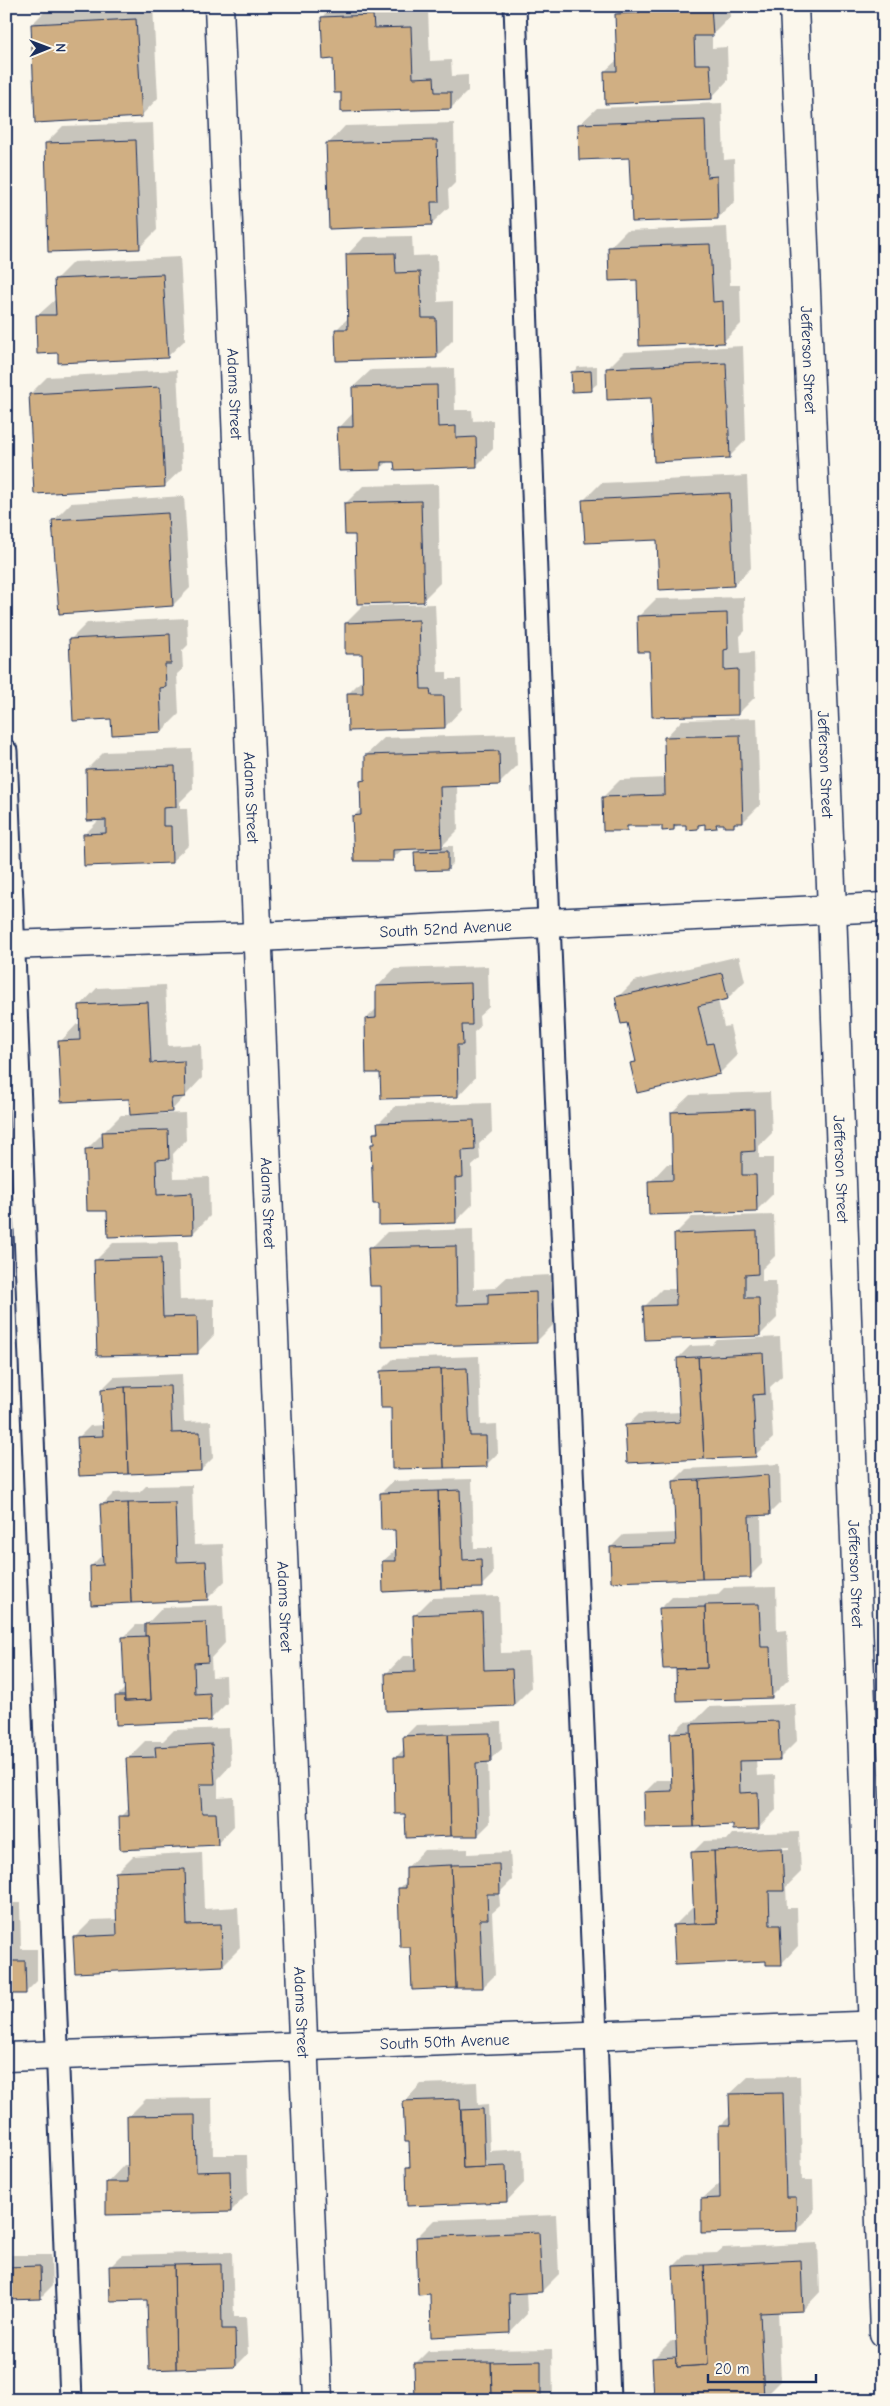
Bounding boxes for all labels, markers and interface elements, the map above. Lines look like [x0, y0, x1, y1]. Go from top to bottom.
north arrow [22, 22, 72, 72]
text: N [52, 43, 69, 52]
street label: Jefferson Street [797, 305, 819, 414]
street label: Adams Street [223, 348, 245, 440]
street label: Jefferson Street [814, 710, 836, 819]
street label: Adams Street [240, 751, 262, 844]
street label: South 52nd Avenue [379, 917, 512, 941]
street label: Jefferson Street [830, 1115, 851, 1224]
street label: Adams Street [257, 1157, 278, 1249]
street label: Jefferson Street [844, 1520, 866, 1628]
street label: Adams Street [273, 1561, 295, 1653]
street label: Adams Street [290, 1966, 312, 2059]
street label: South 50th Avenue [380, 2031, 510, 2053]
scale bar [708, 2351, 815, 2383]
text: 20 m [715, 2360, 749, 2378]

